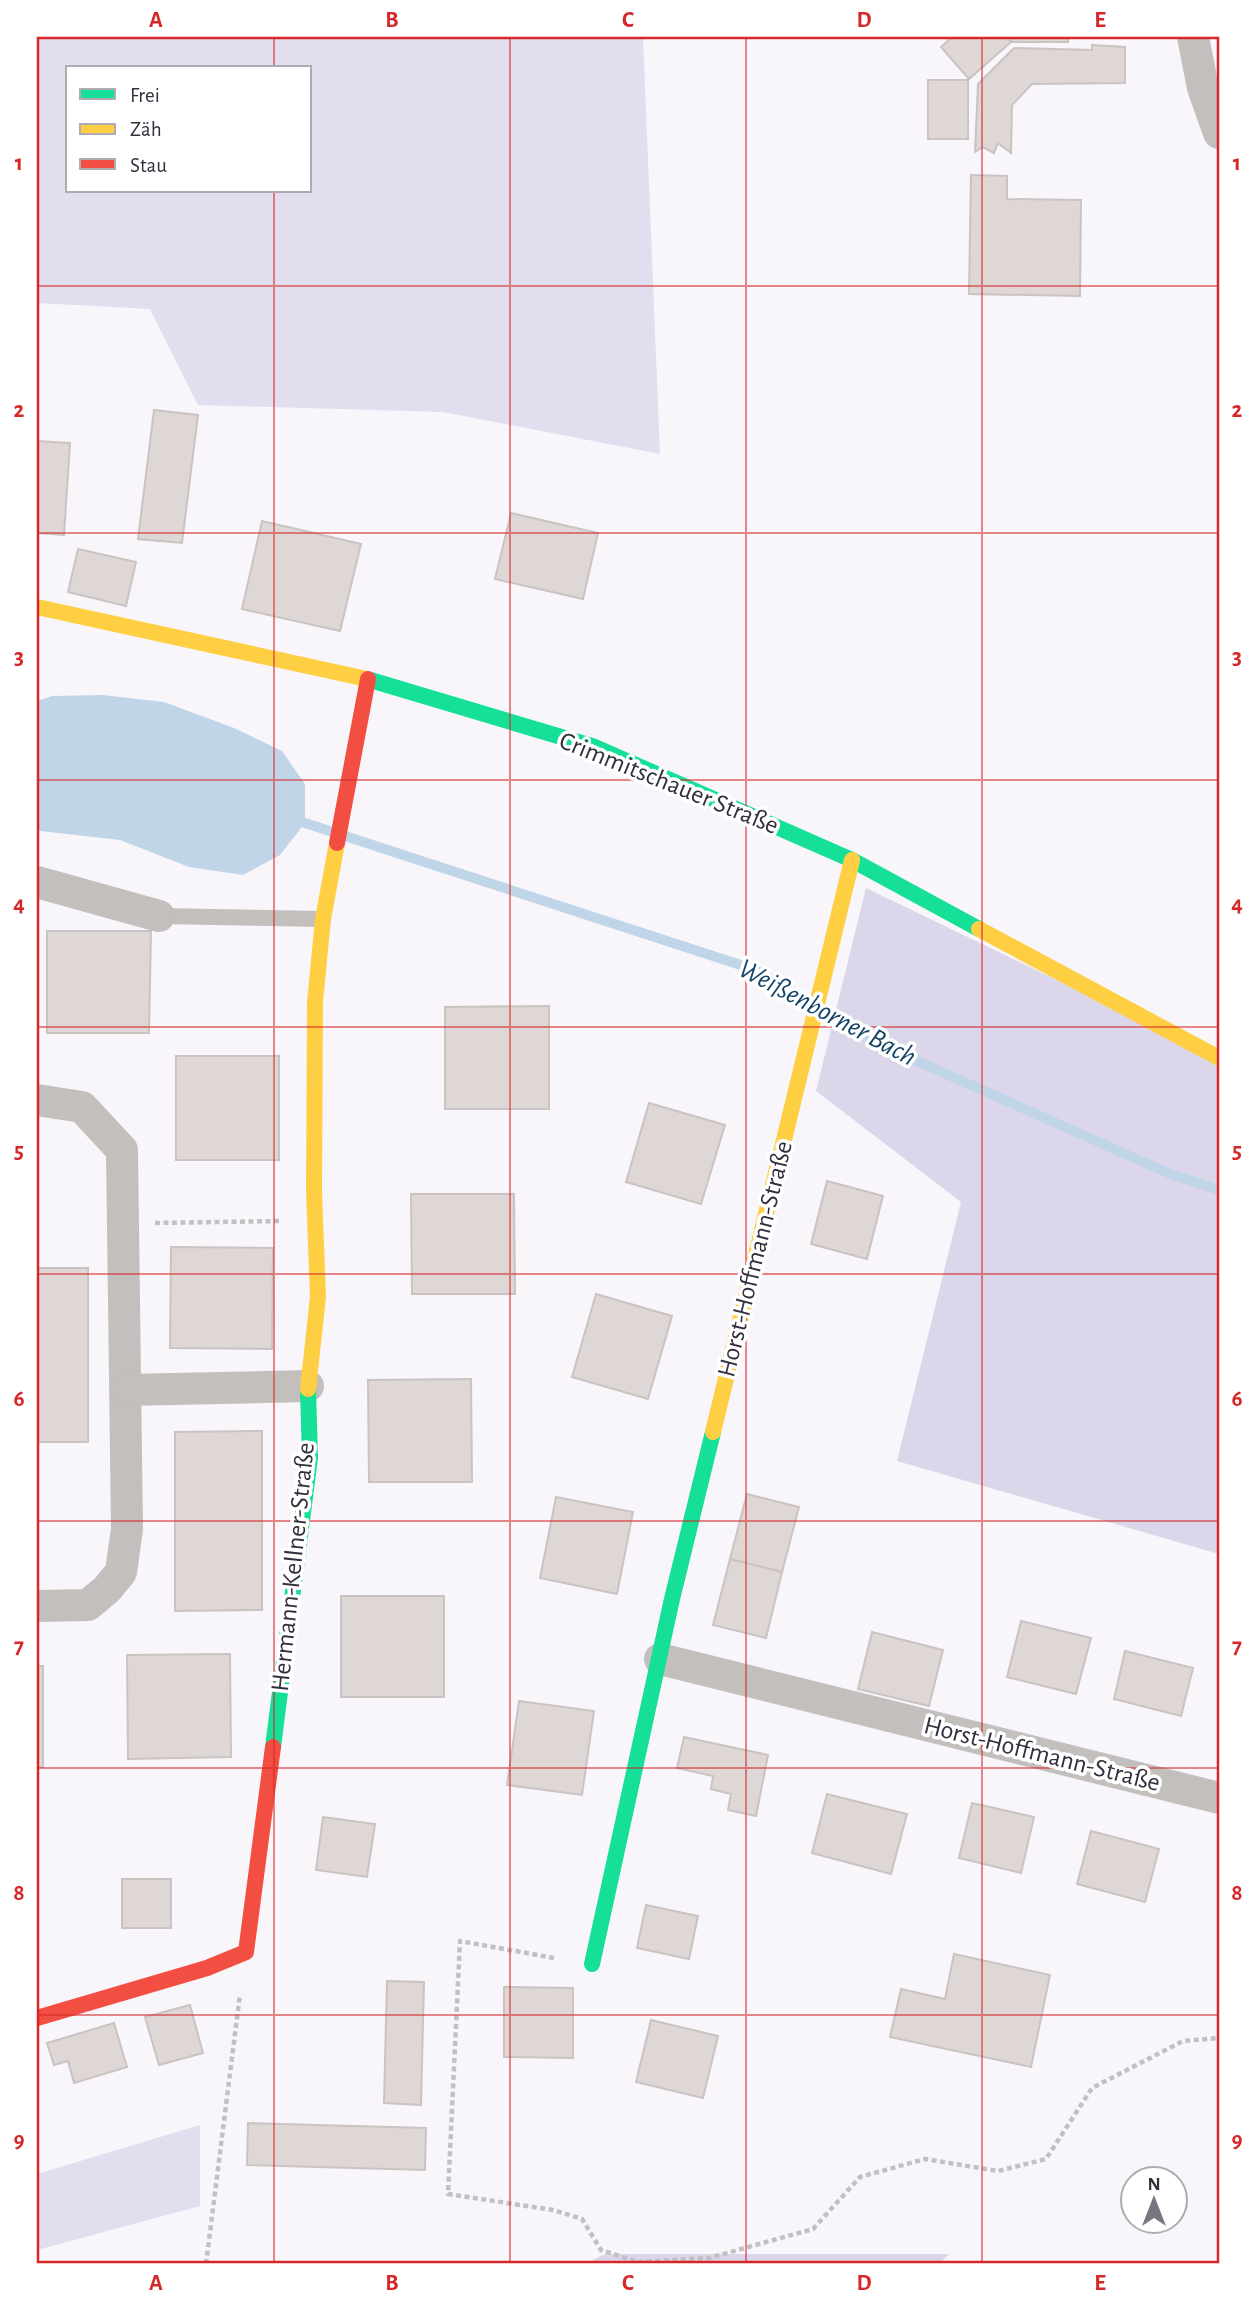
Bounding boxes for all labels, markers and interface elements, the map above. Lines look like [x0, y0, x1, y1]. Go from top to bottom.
text: A [149, 9, 163, 32]
text: B [385, 9, 399, 32]
text: C [622, 9, 634, 32]
text: D [856, 9, 872, 32]
text: E [1094, 9, 1106, 32]
legend [66, 66, 312, 192]
text: Frei [130, 85, 160, 106]
text: Zäh [130, 119, 162, 140]
text: 1 [15, 152, 23, 175]
text: 1 [1233, 152, 1241, 175]
text: Stau [130, 155, 167, 176]
text: 2 [14, 399, 25, 422]
text: 2 [1232, 399, 1243, 422]
text: 3 [14, 646, 24, 669]
text: 3 [1232, 646, 1242, 669]
street label: Crimmitschauer Straße [556, 727, 782, 839]
text: 4 [13, 893, 25, 916]
text: 4 [1231, 893, 1243, 916]
water label: Weißenborner Bach [734, 954, 920, 1072]
street label: Horst-Hoffmann-Straße [713, 1138, 797, 1380]
text: 5 [14, 1140, 24, 1163]
text: 5 [1232, 1140, 1242, 1163]
text: 6 [13, 1388, 25, 1411]
text: 6 [1231, 1388, 1243, 1411]
street label: Hermann-Kellner-Straße [267, 1441, 319, 1693]
text: 7 [14, 1635, 24, 1658]
text: 7 [1232, 1635, 1242, 1658]
street label: Horst-Hoffmann-Straße [921, 1712, 1163, 1796]
text: 8 [13, 1882, 25, 1905]
text: 8 [1231, 1882, 1243, 1905]
text: 9 [13, 2129, 25, 2152]
text: 9 [1231, 2129, 1243, 2152]
north arrow [1120, 2164, 1190, 2234]
text: N [1147, 2175, 1161, 2194]
text: A [149, 2272, 163, 2295]
text: B [385, 2272, 399, 2295]
text: C [622, 2272, 634, 2295]
text: D [856, 2272, 872, 2295]
text: E [1094, 2272, 1106, 2295]

